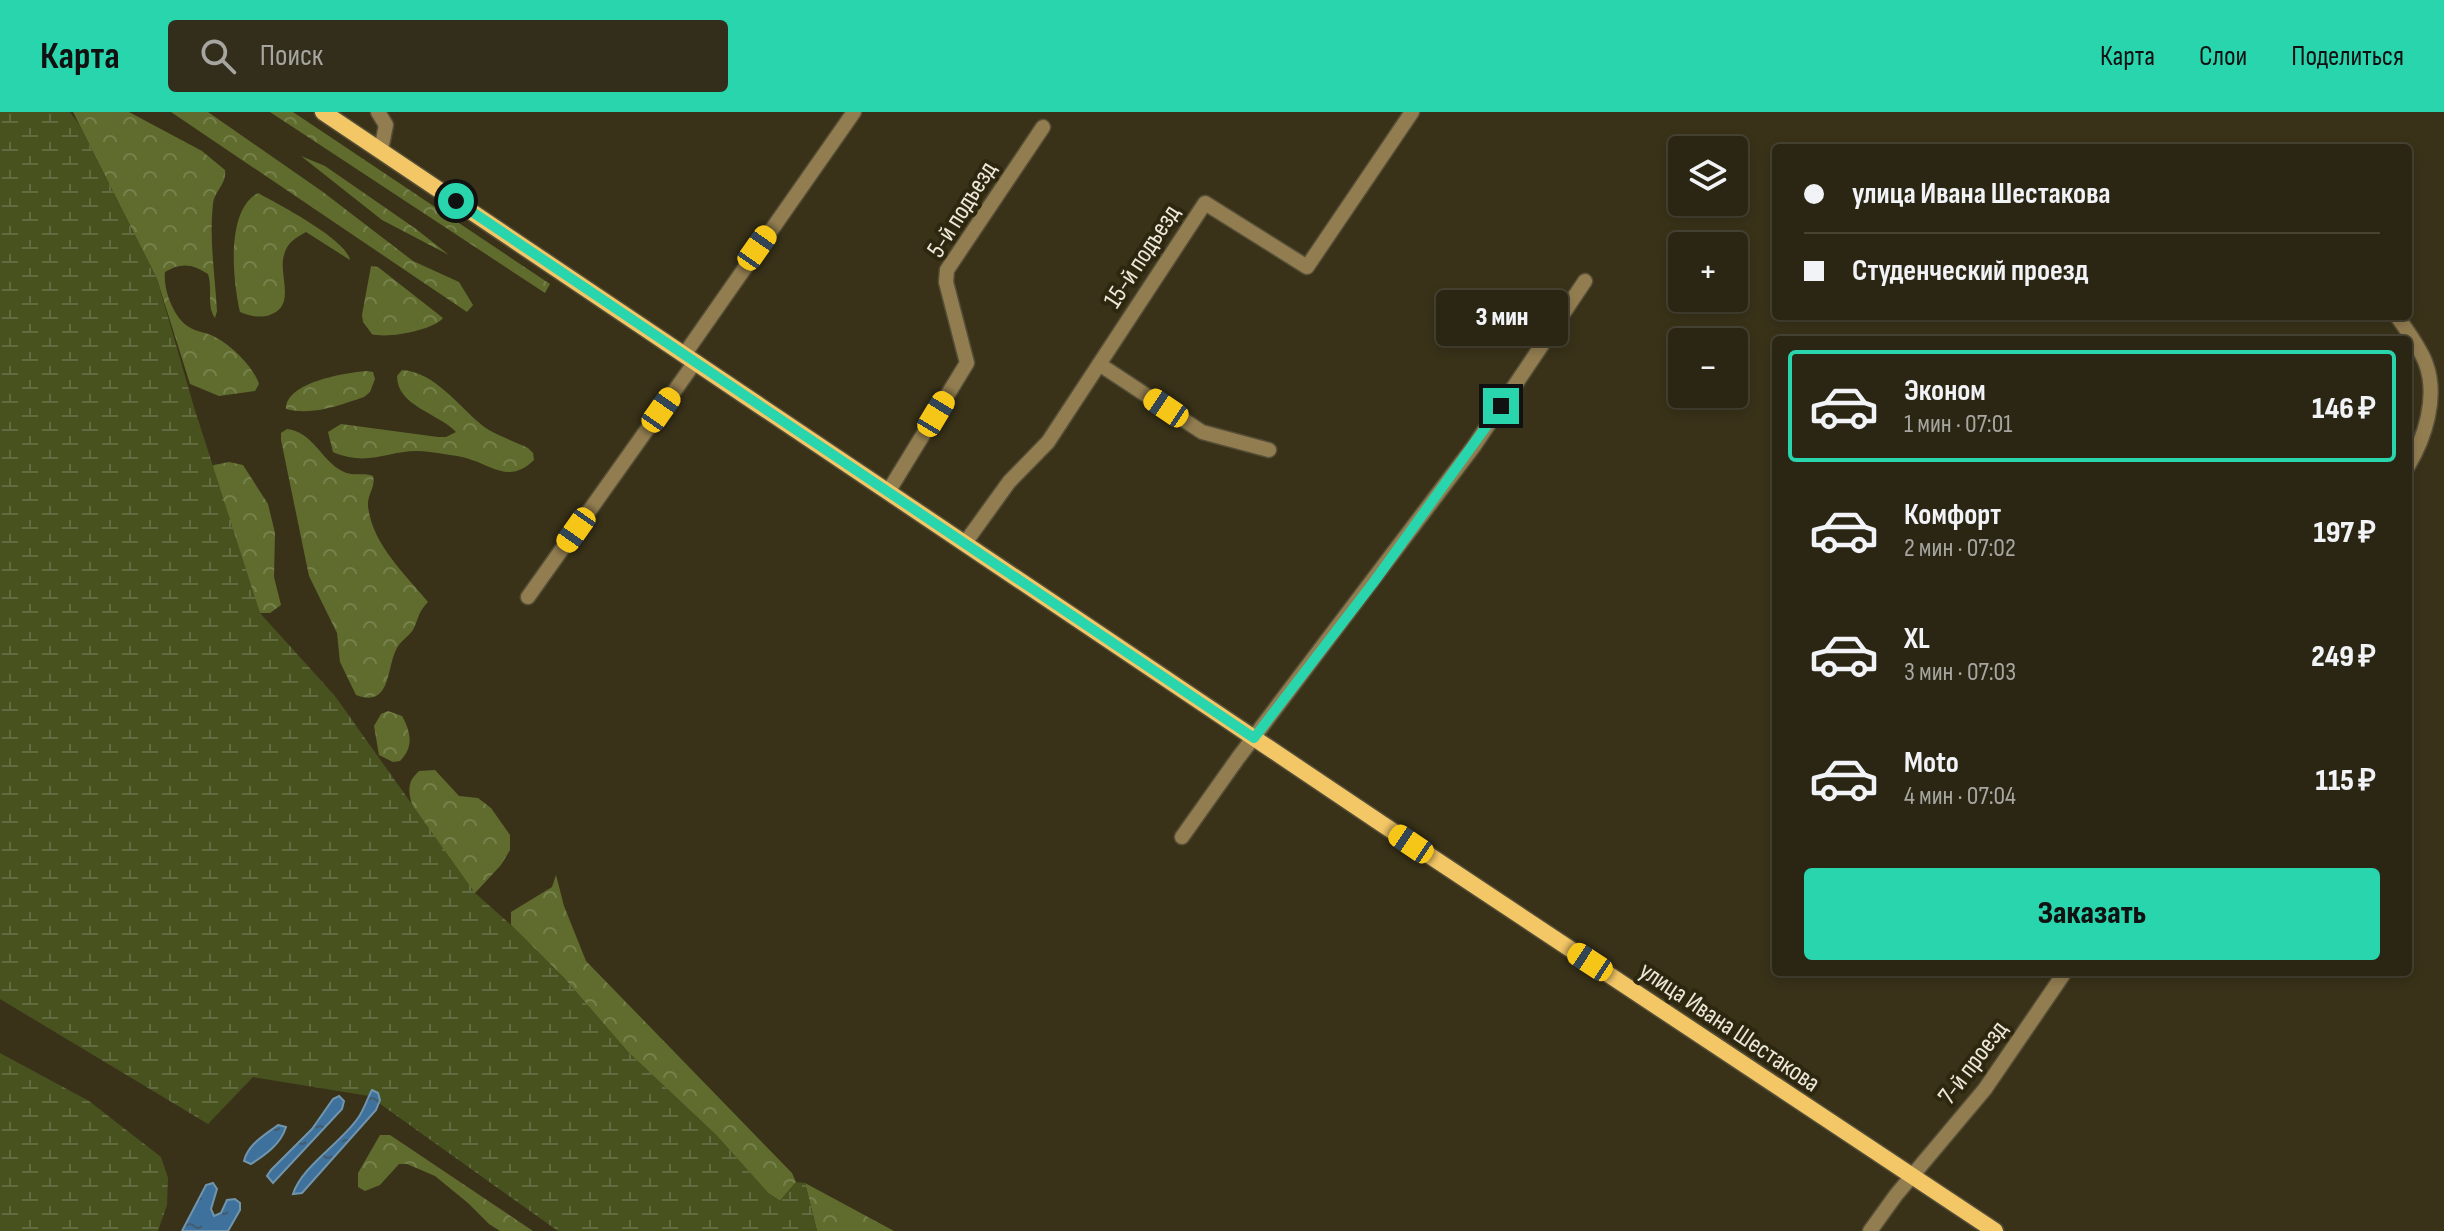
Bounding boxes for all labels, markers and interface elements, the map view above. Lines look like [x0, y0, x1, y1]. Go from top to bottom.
search box [168, 20, 728, 92]
text: Карта [40, 34, 120, 79]
icon: search [196, 34, 240, 78]
text: Поиск [260, 38, 323, 74]
text: Карта [2100, 40, 2155, 73]
text: Слои [2199, 40, 2247, 73]
text: Поделиться [2291, 40, 2404, 73]
map controls [1668, 136, 1748, 408]
button: layers [1668, 136, 1748, 216]
street label: 5-й подъезд [921, 156, 1004, 264]
text: улица Ивана Шестакова [1852, 176, 2111, 212]
route start [438, 183, 474, 219]
street label: 15-й подъезд [1098, 199, 1187, 314]
car [733, 221, 781, 275]
button: + [1668, 232, 1748, 312]
text: Студенческий проезд [1852, 253, 2089, 289]
callout: 3 мин [1435, 290, 1567, 346]
text: 3 мин [1476, 302, 1528, 333]
button: − [1668, 328, 1748, 408]
icon: car [1808, 370, 1880, 442]
text: Эконом [1904, 373, 1986, 409]
car [637, 383, 685, 437]
car [1139, 385, 1193, 431]
car [913, 387, 959, 441]
route end [1483, 388, 1519, 424]
text: 146 ₽ [2312, 391, 2376, 427]
text: 1 мин · 07:01 [1904, 409, 2012, 440]
icon: car [1808, 494, 1880, 566]
text: Комфорт [1904, 497, 2001, 533]
car [552, 503, 600, 557]
text: 197 ₽ [2313, 515, 2376, 551]
text: 2 мин · 07:02 [1904, 533, 2016, 564]
icon: car [1808, 618, 1880, 690]
text: XL [1904, 621, 1930, 657]
text: 249 ₽ [2311, 639, 2376, 675]
text: 3 мин · 07:03 [1904, 657, 2016, 688]
icon: car [1808, 742, 1880, 814]
text: Moto [1904, 745, 1959, 781]
text: 115 ₽ [2316, 763, 2376, 799]
text: 4 мин · 07:04 [1904, 781, 2016, 812]
car [1384, 821, 1438, 867]
button: Заказать [1804, 868, 2380, 960]
car [1563, 939, 1617, 985]
street label: улица Ивана Шестакова [1633, 955, 1825, 1099]
street label: 7-й проезд [1932, 1015, 2015, 1111]

